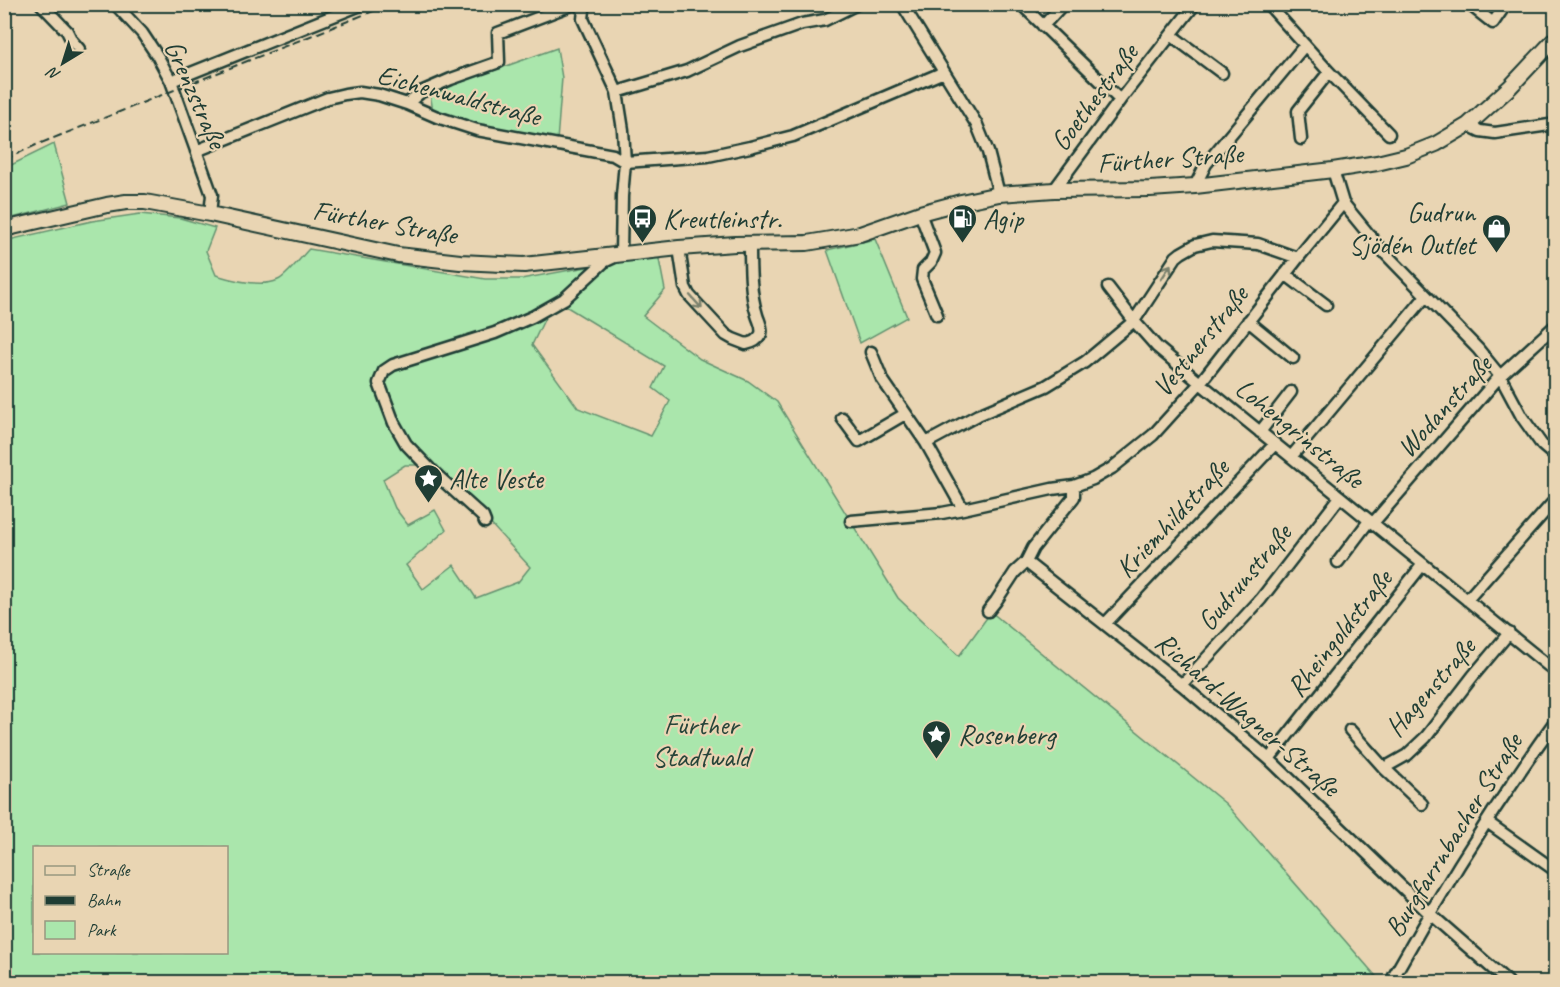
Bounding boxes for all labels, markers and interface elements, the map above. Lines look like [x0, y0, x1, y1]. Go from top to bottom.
north arrow [33, 33, 93, 93]
street label: Grenzstraße [157, 35, 236, 155]
street label: Goethestraße [1042, 35, 1147, 157]
street label: Eichenwaldstraße [374, 56, 546, 134]
text: N [42, 61, 64, 85]
street label: Fürther Straße [1096, 135, 1246, 181]
street label: Fürther Straße [310, 192, 462, 252]
place label: Gudrun Sjödén Outlet [1349, 195, 1478, 262]
place label: Kreutleinstr. [663, 201, 782, 236]
place label: Agip [983, 201, 1025, 236]
bus stop icon: Kreutleinstr. [626, 202, 658, 244]
fuel station icon: Agip [946, 202, 978, 244]
shop icon: Gudrun Sjödén Outlet [1480, 212, 1512, 254]
one-way arrow [1160, 264, 1172, 281]
street label: Vestnerstraße [1144, 277, 1257, 404]
one-way arrow [689, 294, 703, 309]
street label: Wodanstraße [1389, 346, 1500, 464]
street label: Lohengrinstraße [1228, 370, 1373, 497]
street label: Kriemhildstraße [1108, 450, 1237, 585]
place label: Alte Veste [449, 461, 545, 496]
place icon: Alte Veste [412, 462, 444, 504]
street label: Gudrunstraße [1189, 515, 1300, 638]
street label: Rheingoldstraße [1278, 561, 1401, 704]
street label: Richard-Wagner-Straße [1148, 624, 1349, 805]
street label: Hagenstraße [1377, 629, 1484, 744]
park label: Fürther Stadtwald [652, 707, 754, 774]
place label: Rosenberg [958, 717, 1057, 752]
place icon: Rosenberg [921, 718, 953, 760]
street label: Burgfarrnbacher Straße [1376, 725, 1531, 943]
legend [33, 846, 228, 954]
text: Straße [87, 859, 131, 881]
text: Bahn [87, 889, 122, 911]
text: Park [87, 919, 117, 941]

